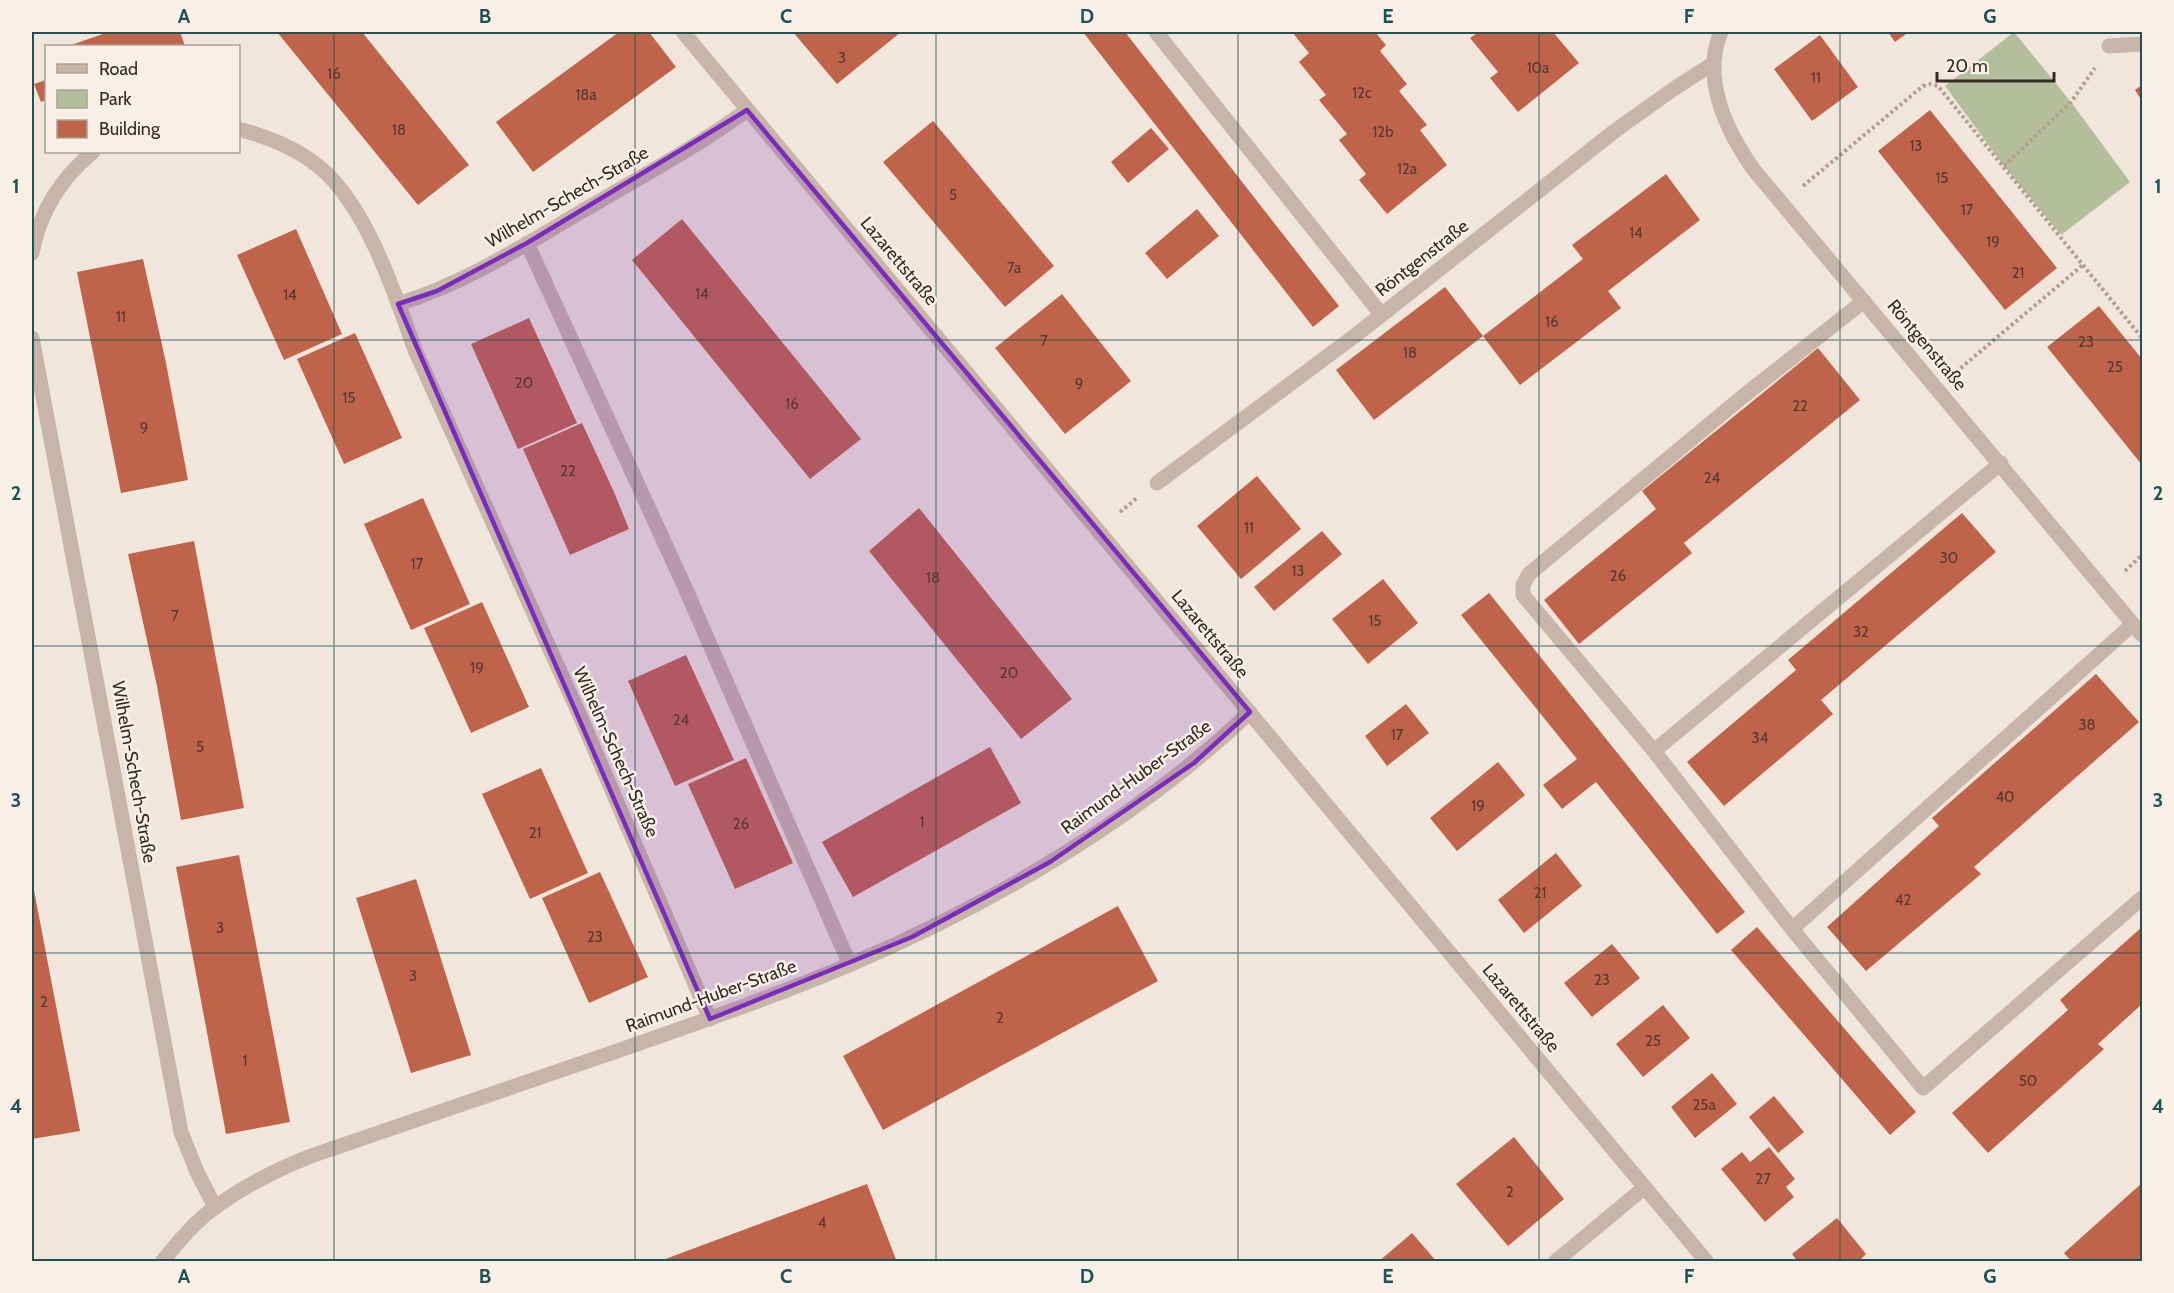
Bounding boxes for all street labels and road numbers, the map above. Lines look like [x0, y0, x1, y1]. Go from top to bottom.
street label: Wilhelm-Schech-Straße [482, 141, 652, 253]
street label: Lazarettstraße [856, 212, 942, 310]
street label: Röntgenstraße [1371, 215, 1473, 301]
street label: Röntgenstraße [1883, 295, 1971, 395]
street label: Lazarettstraße [1167, 585, 1253, 683]
street label: Wilhelm-Schech-Straße [568, 663, 664, 841]
street label: Wilhelm-Schech-Straße [107, 679, 161, 865]
street label: Raimund-Huber-Straße [1057, 715, 1215, 839]
street label: Raimund-Huber-Straße [623, 955, 799, 1037]
street label: Lazarettstraße [1478, 959, 1564, 1057]

